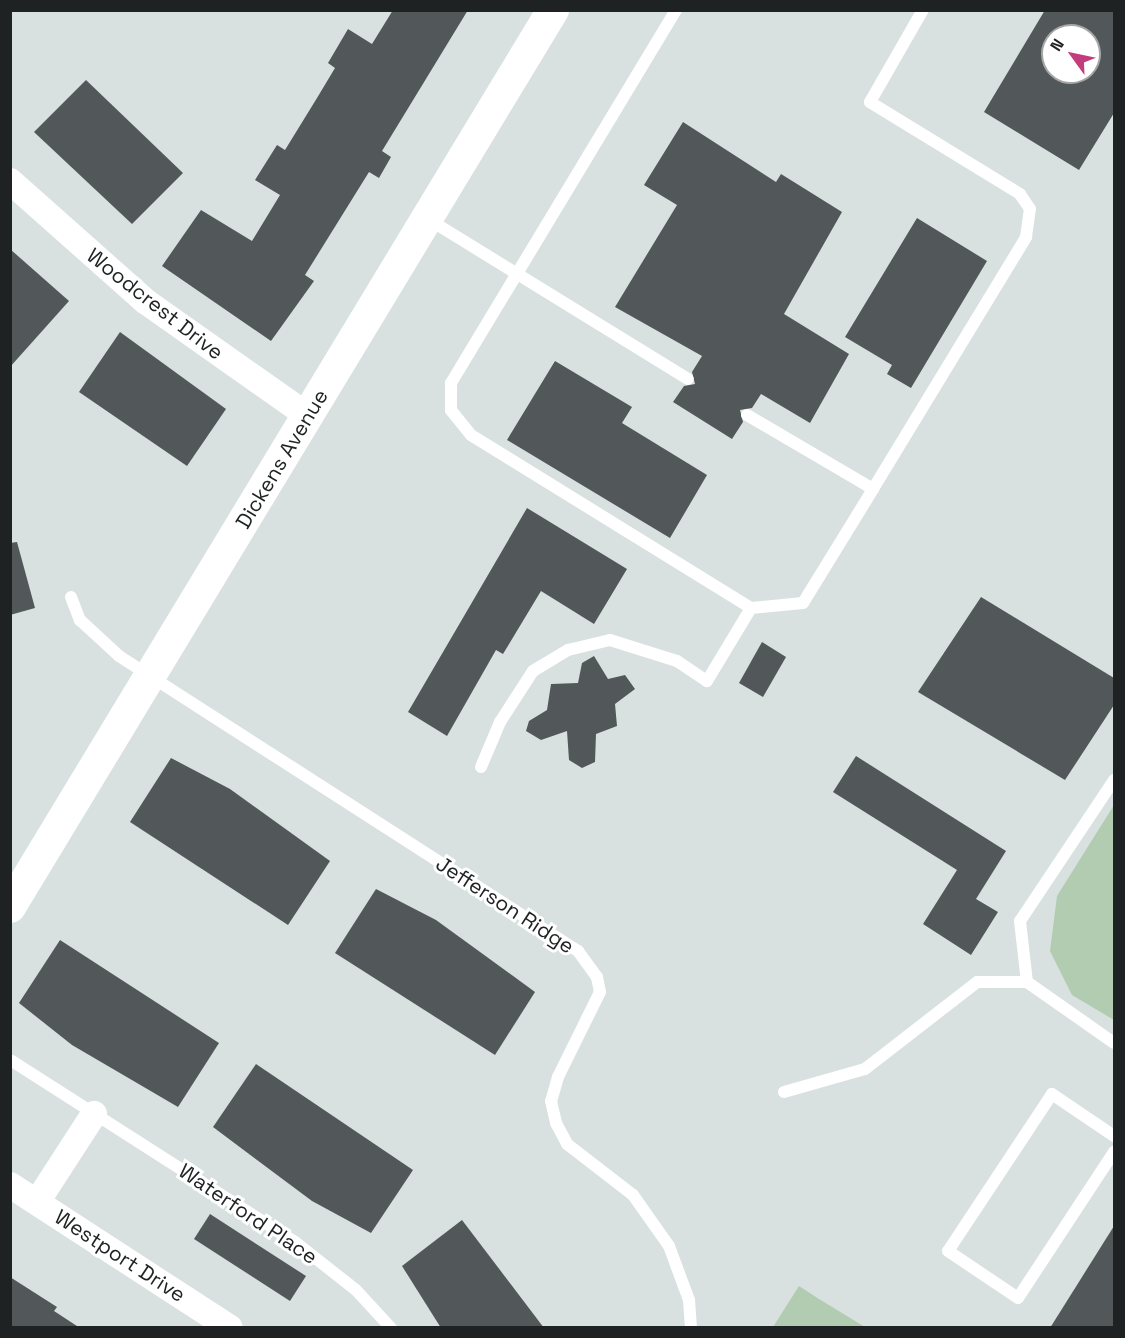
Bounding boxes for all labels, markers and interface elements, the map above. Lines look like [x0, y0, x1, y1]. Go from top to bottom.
north arrow [1041, 24, 1101, 84]
text: N [1045, 35, 1069, 55]
street label: Woodcrest Drive [82, 243, 228, 365]
street label: Dickens Avenue [230, 385, 334, 533]
street label: Jefferson Ridge [431, 851, 579, 959]
street label: Waterford Place [174, 1158, 322, 1270]
street label: Westport Drive [50, 1204, 190, 1308]

